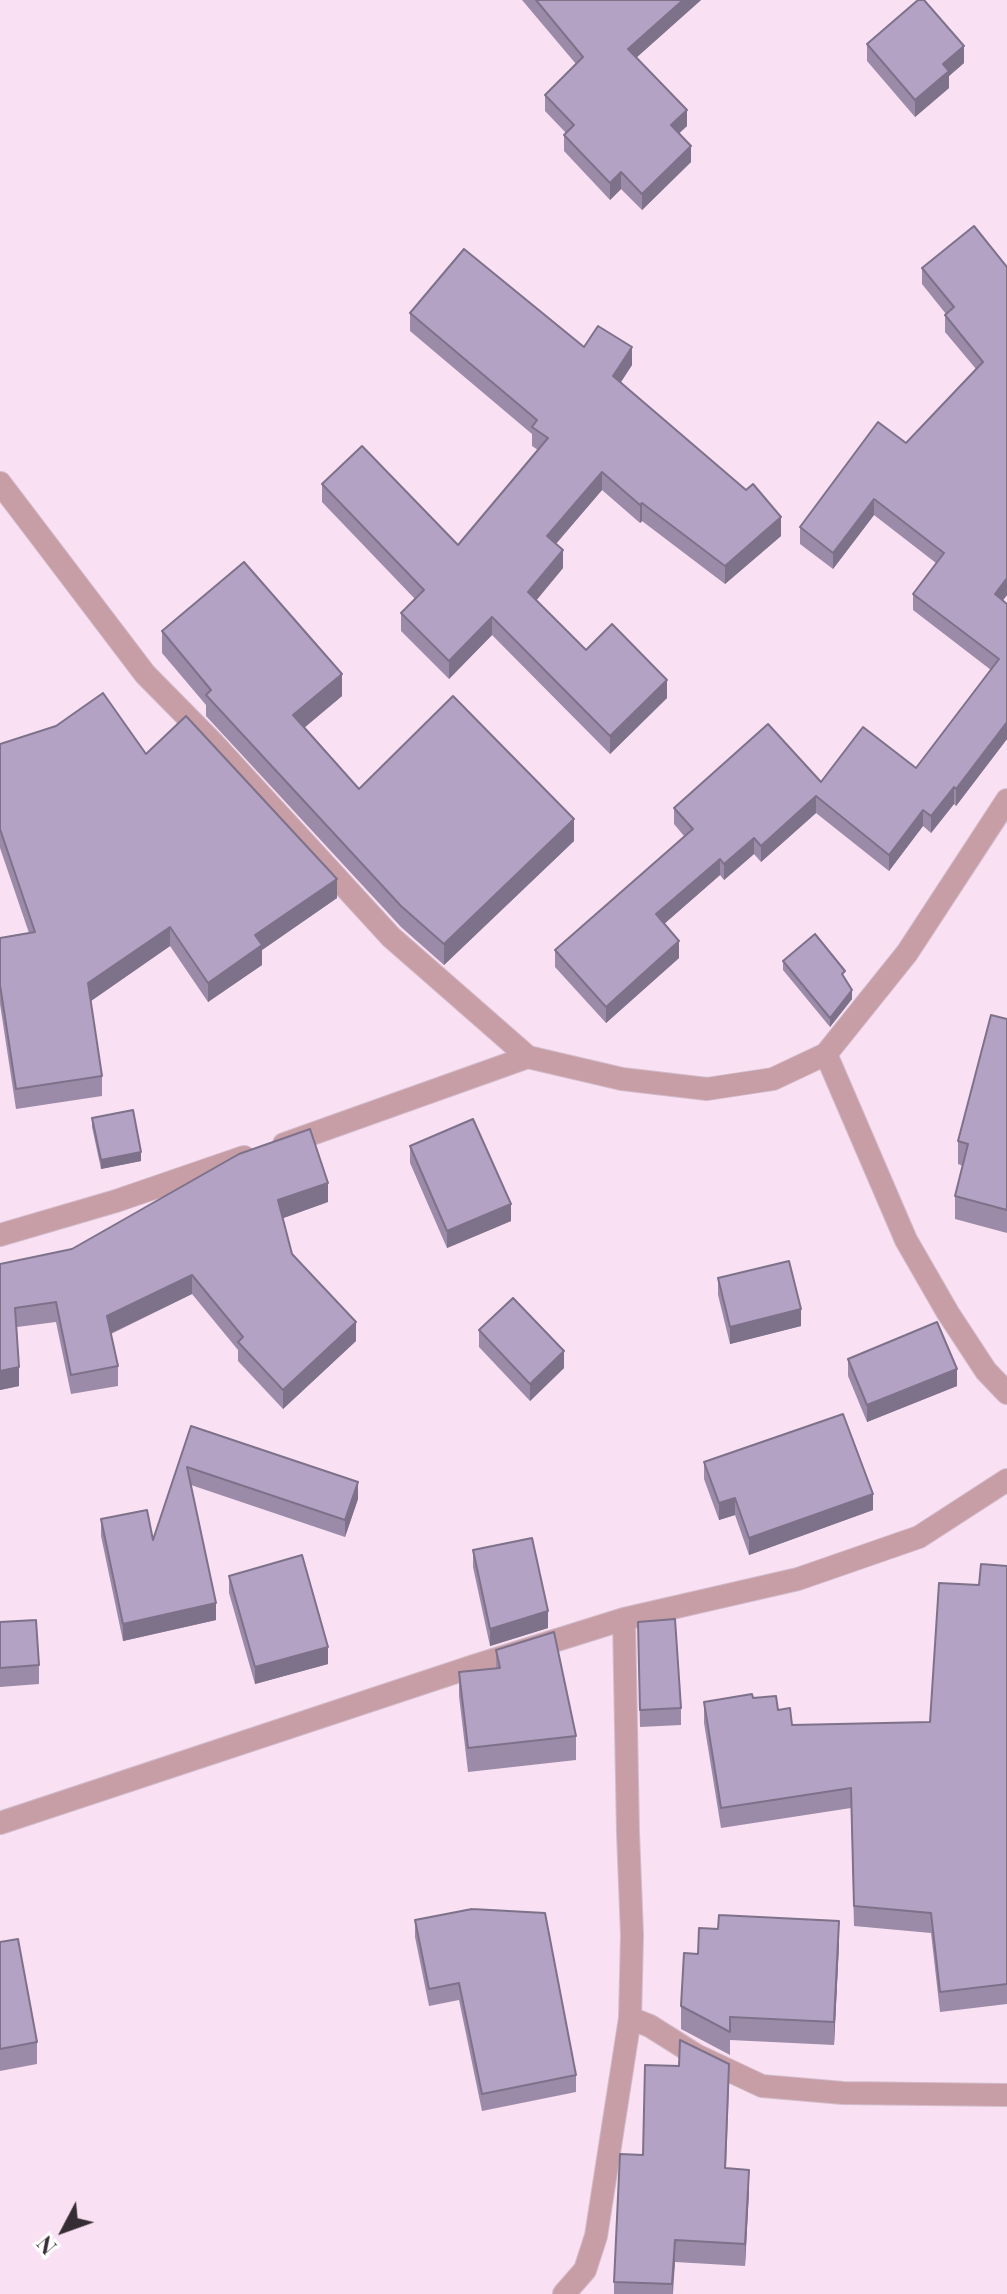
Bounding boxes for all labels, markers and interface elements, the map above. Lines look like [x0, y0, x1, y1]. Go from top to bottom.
north arrow [24, 2190, 104, 2270]
text: N [29, 2230, 62, 2262]

